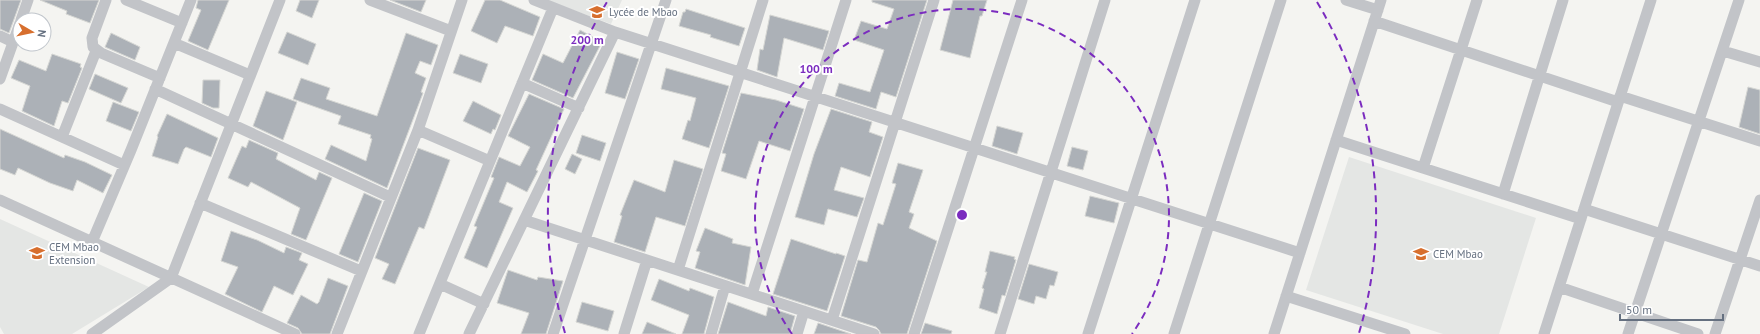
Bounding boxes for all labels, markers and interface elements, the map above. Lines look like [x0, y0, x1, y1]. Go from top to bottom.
school or university icon: Lycée de Mbao [588, 3, 606, 21]
place label: Lycée de Mbao [609, 5, 678, 19]
north arrow [12, 12, 52, 52]
text: N [34, 29, 49, 38]
text: 200 m [570, 32, 604, 47]
text: 100 m [799, 61, 833, 76]
centre of rings [955, 208, 969, 222]
place label: CEM Mbao Extension [49, 240, 99, 267]
school or university icon: CEM Mbao Extension [28, 244, 46, 262]
school or university icon: CEM Mbao [1412, 245, 1430, 263]
place label: CEM Mbao [1433, 247, 1483, 261]
scale bar [1620, 296, 1723, 322]
text: 50 m [1626, 302, 1652, 317]

